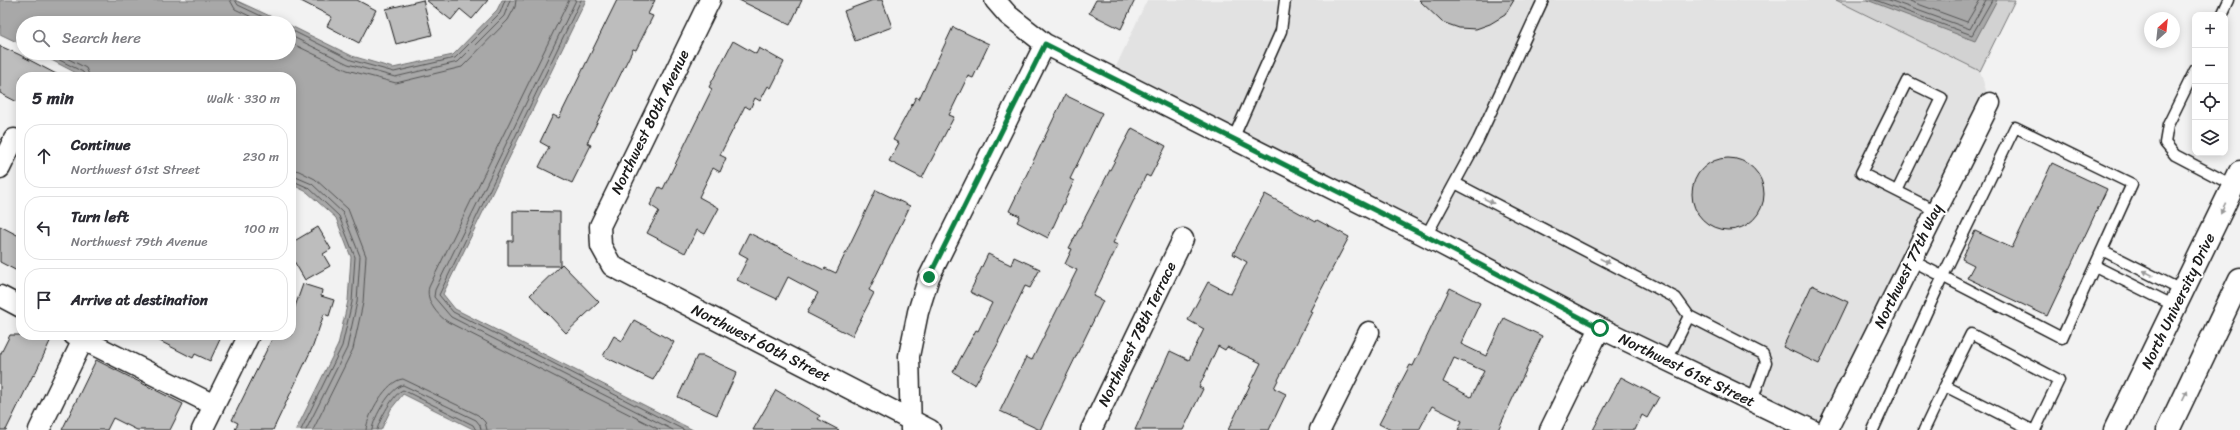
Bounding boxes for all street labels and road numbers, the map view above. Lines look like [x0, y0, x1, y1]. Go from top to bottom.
street label: Northwest 80th Avenue [604, 45, 696, 199]
street label: Northwest 77th Way [1867, 199, 1950, 333]
street label: North University Drive [2134, 228, 2222, 373]
street label: Northwest 78th Terrace [1091, 257, 1183, 411]
street label: Northwest 60th Street [687, 297, 836, 390]
street label: Northwest 61st Street [1614, 326, 1760, 415]

